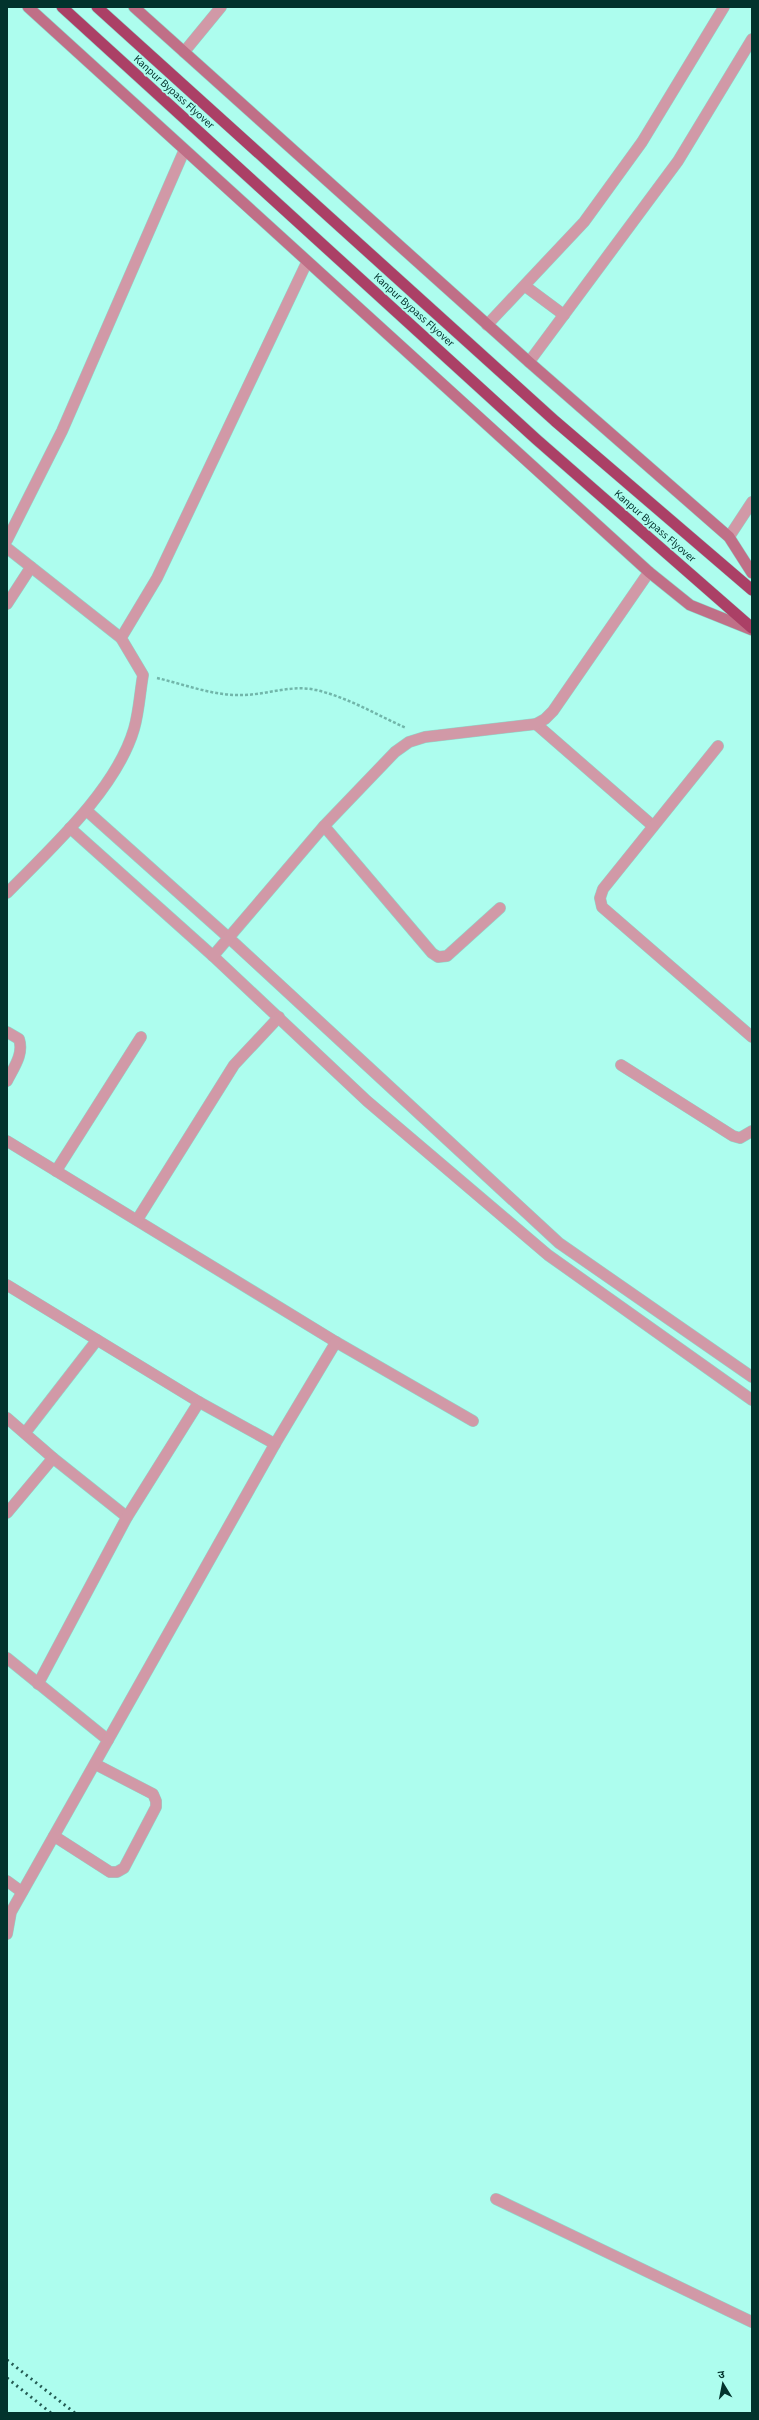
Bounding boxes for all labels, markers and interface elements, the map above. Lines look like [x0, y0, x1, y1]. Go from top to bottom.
street label: Kanpur Bypass Flyover [130, 52, 218, 132]
street label: Kanpur Bypass Flyover [370, 270, 458, 350]
street label: Kanpur Bypass Flyover [611, 486, 699, 566]
north arrow [703, 2364, 743, 2404]
text: उ [717, 2367, 726, 2383]

